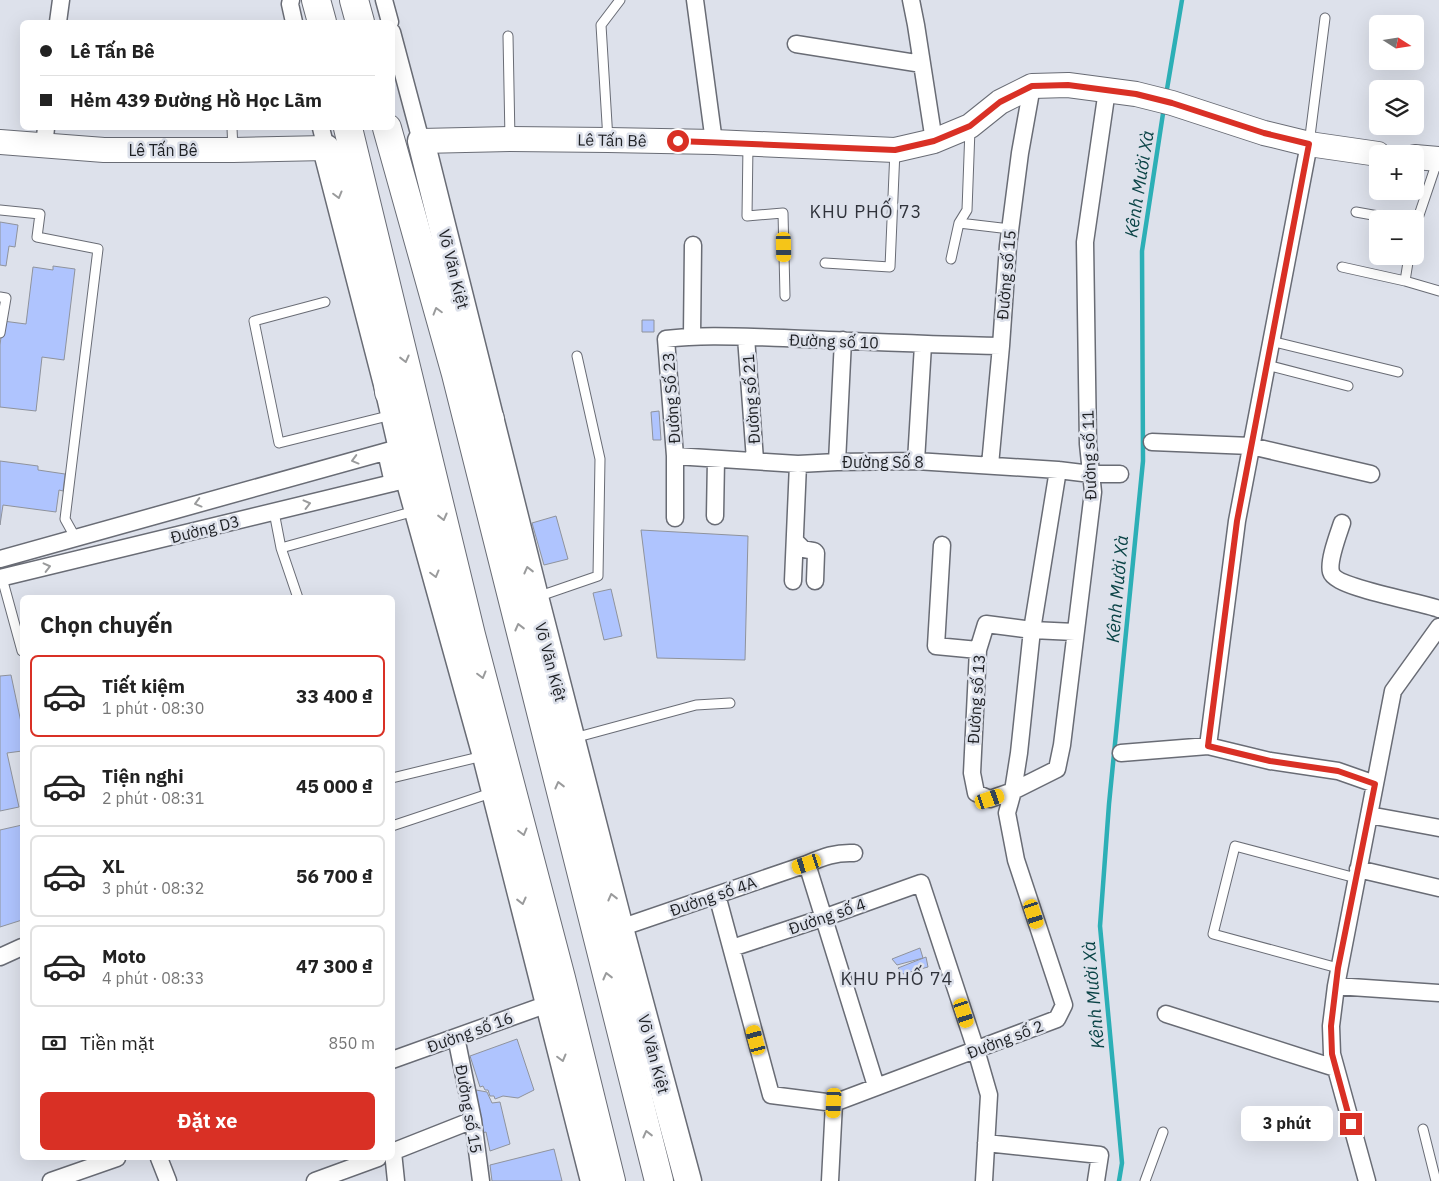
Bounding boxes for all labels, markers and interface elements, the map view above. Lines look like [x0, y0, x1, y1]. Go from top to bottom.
north arrow [1369, 15, 1424, 70]
map controls [1369, 15, 1424, 265]
text: Lê Tấn Bê [70, 39, 155, 63]
button: layers [1369, 80, 1424, 135]
text: Hẻm 439 Đường Hồ Học Lãm [70, 88, 322, 112]
street label: Lê Tấn Bê [577, 129, 647, 151]
water label: Kênh Mười Xà [1119, 129, 1159, 239]
route start [667, 130, 689, 152]
street label: Lê Tấn Bê [128, 140, 198, 160]
button: + [1369, 145, 1424, 200]
one-way arrow [332, 191, 343, 199]
district label: KHU PHỐ 73 [810, 197, 922, 223]
button: − [1369, 210, 1424, 265]
street label: Võ Văn Kiệt [434, 227, 474, 311]
street label: Đường số 15 [992, 229, 1020, 321]
car [776, 232, 791, 262]
one-way arrow [433, 307, 443, 315]
street label: Đường số 10 [789, 329, 879, 353]
street label: Đường Số 23 [658, 352, 684, 444]
street label: Đường số 21 [738, 353, 764, 445]
one-way arrow [399, 355, 410, 364]
street label: Đường số 11 [1077, 410, 1101, 500]
street label: Đường Số 8 [842, 452, 924, 472]
one-way arrow [351, 455, 359, 465]
one-way arrow [194, 497, 203, 508]
one-way arrow [303, 499, 312, 510]
street label: Đường D3 [168, 511, 242, 547]
one-way arrow [437, 513, 448, 522]
water label: Kênh Mười Xà [1101, 534, 1133, 644]
one-way arrow [43, 562, 52, 573]
one-way arrow [523, 566, 534, 575]
one-way arrow [430, 570, 440, 578]
text: Chọn chuyến [40, 610, 173, 639]
street label: Võ Văn Kiệt [531, 620, 571, 704]
one-way arrow [514, 623, 525, 632]
street label: Đường số 13 [963, 653, 989, 745]
one-way arrow [476, 670, 486, 679]
icon: car [42, 674, 87, 719]
text: Tiết kiệm [102, 674, 185, 698]
text: 33 400 ₫ [296, 684, 373, 708]
text: 1 phút · 08:30 [102, 698, 204, 718]
icon: car [42, 764, 87, 809]
text: Tiện nghi [102, 764, 184, 788]
text: 45 000 ₫ [296, 774, 373, 798]
one-way arrow [554, 780, 565, 789]
car [973, 787, 1006, 811]
text: 2 phút · 08:31 [102, 788, 204, 808]
one-way arrow [517, 828, 528, 837]
car [790, 852, 823, 876]
icon: car [42, 854, 87, 899]
text: XL [102, 854, 125, 878]
text: 56 700 ₫ [296, 864, 373, 888]
street label: Đường số 4A [667, 872, 759, 920]
text: 3 phút · 08:32 [102, 878, 204, 898]
one-way arrow [607, 893, 618, 902]
street label: Đường số 4 [786, 893, 868, 939]
one-way arrow [516, 896, 527, 905]
car [1022, 897, 1045, 931]
water label: Kênh Mười Xà [1077, 940, 1109, 1050]
icon: car [42, 944, 87, 989]
text: Moto [102, 944, 146, 968]
text: 47 300 ₫ [296, 954, 373, 978]
district label: KHU PHỐ 74 [841, 964, 953, 990]
text: 4 phút · 08:33 [102, 968, 204, 988]
one-way arrow [603, 973, 613, 981]
car [952, 996, 975, 1030]
street label: Đường số 16 [424, 1007, 516, 1057]
street label: Võ Văn Kiệt [634, 1012, 674, 1096]
street label: Đường số 2 [964, 1015, 1046, 1063]
car [744, 1024, 767, 1056]
icon: cash [40, 1029, 68, 1057]
text: Tiền mặt [80, 1031, 155, 1055]
text: 850 m [328, 1033, 375, 1053]
one-way arrow [556, 1054, 567, 1063]
street label: Đường số 15 [451, 1063, 487, 1155]
car [825, 1088, 842, 1118]
button: Đặt xe [40, 1092, 375, 1150]
callout: 3 phút [1241, 1106, 1334, 1142]
text: 3 phút [1263, 1113, 1311, 1133]
route end [1340, 1113, 1362, 1135]
one-way arrow [642, 1129, 653, 1138]

